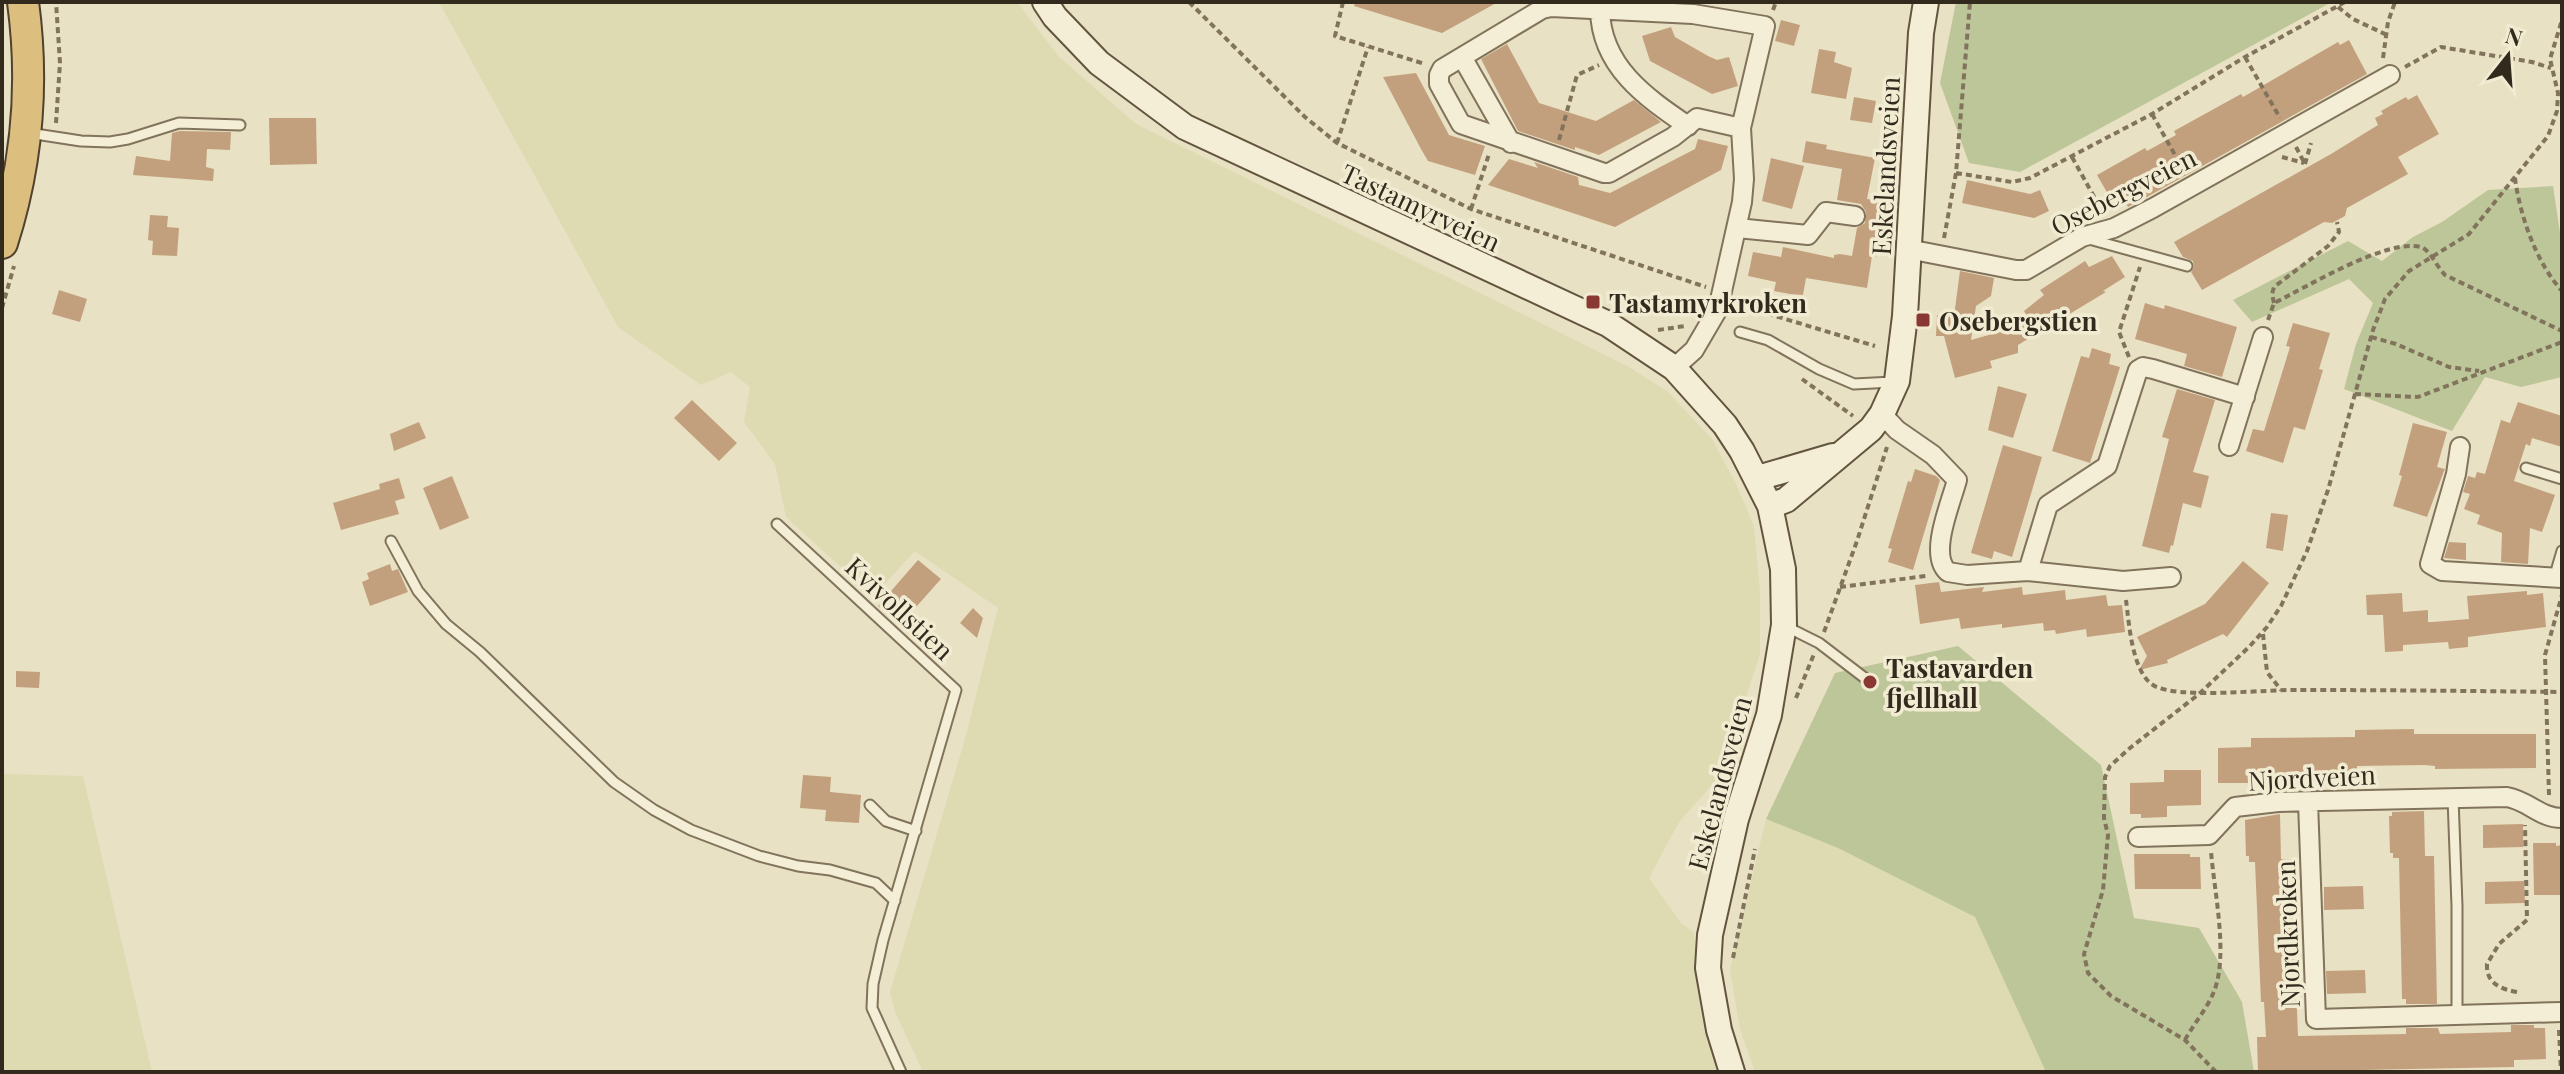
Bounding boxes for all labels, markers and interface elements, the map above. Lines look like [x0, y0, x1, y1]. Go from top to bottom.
north arrow [2468, 16, 2548, 96]
text: N [2502, 19, 2526, 53]
street label: Eskelandsveien [1863, 75, 1907, 256]
street label: Osebergveien [2044, 139, 2202, 243]
street label: Tastamyrveien [1336, 155, 1507, 259]
place label: Tastamyrkroken [1609, 285, 1807, 320]
marker: Tastamyrkroken [1584, 293, 1602, 311]
place label: Osebergstien [1939, 303, 2097, 338]
marker: Osebergstien [1914, 311, 1932, 329]
street label: Kvivollstien [838, 549, 962, 667]
place label: Tastavarden fjellhall [1886, 650, 2033, 715]
marker: Tastavarden fjellhall [1861, 673, 1879, 691]
street label: Eskelandsveien [1679, 692, 1759, 874]
street label: Njordveien [2247, 756, 2377, 798]
street label: Njordkroken [2267, 859, 2307, 1008]

